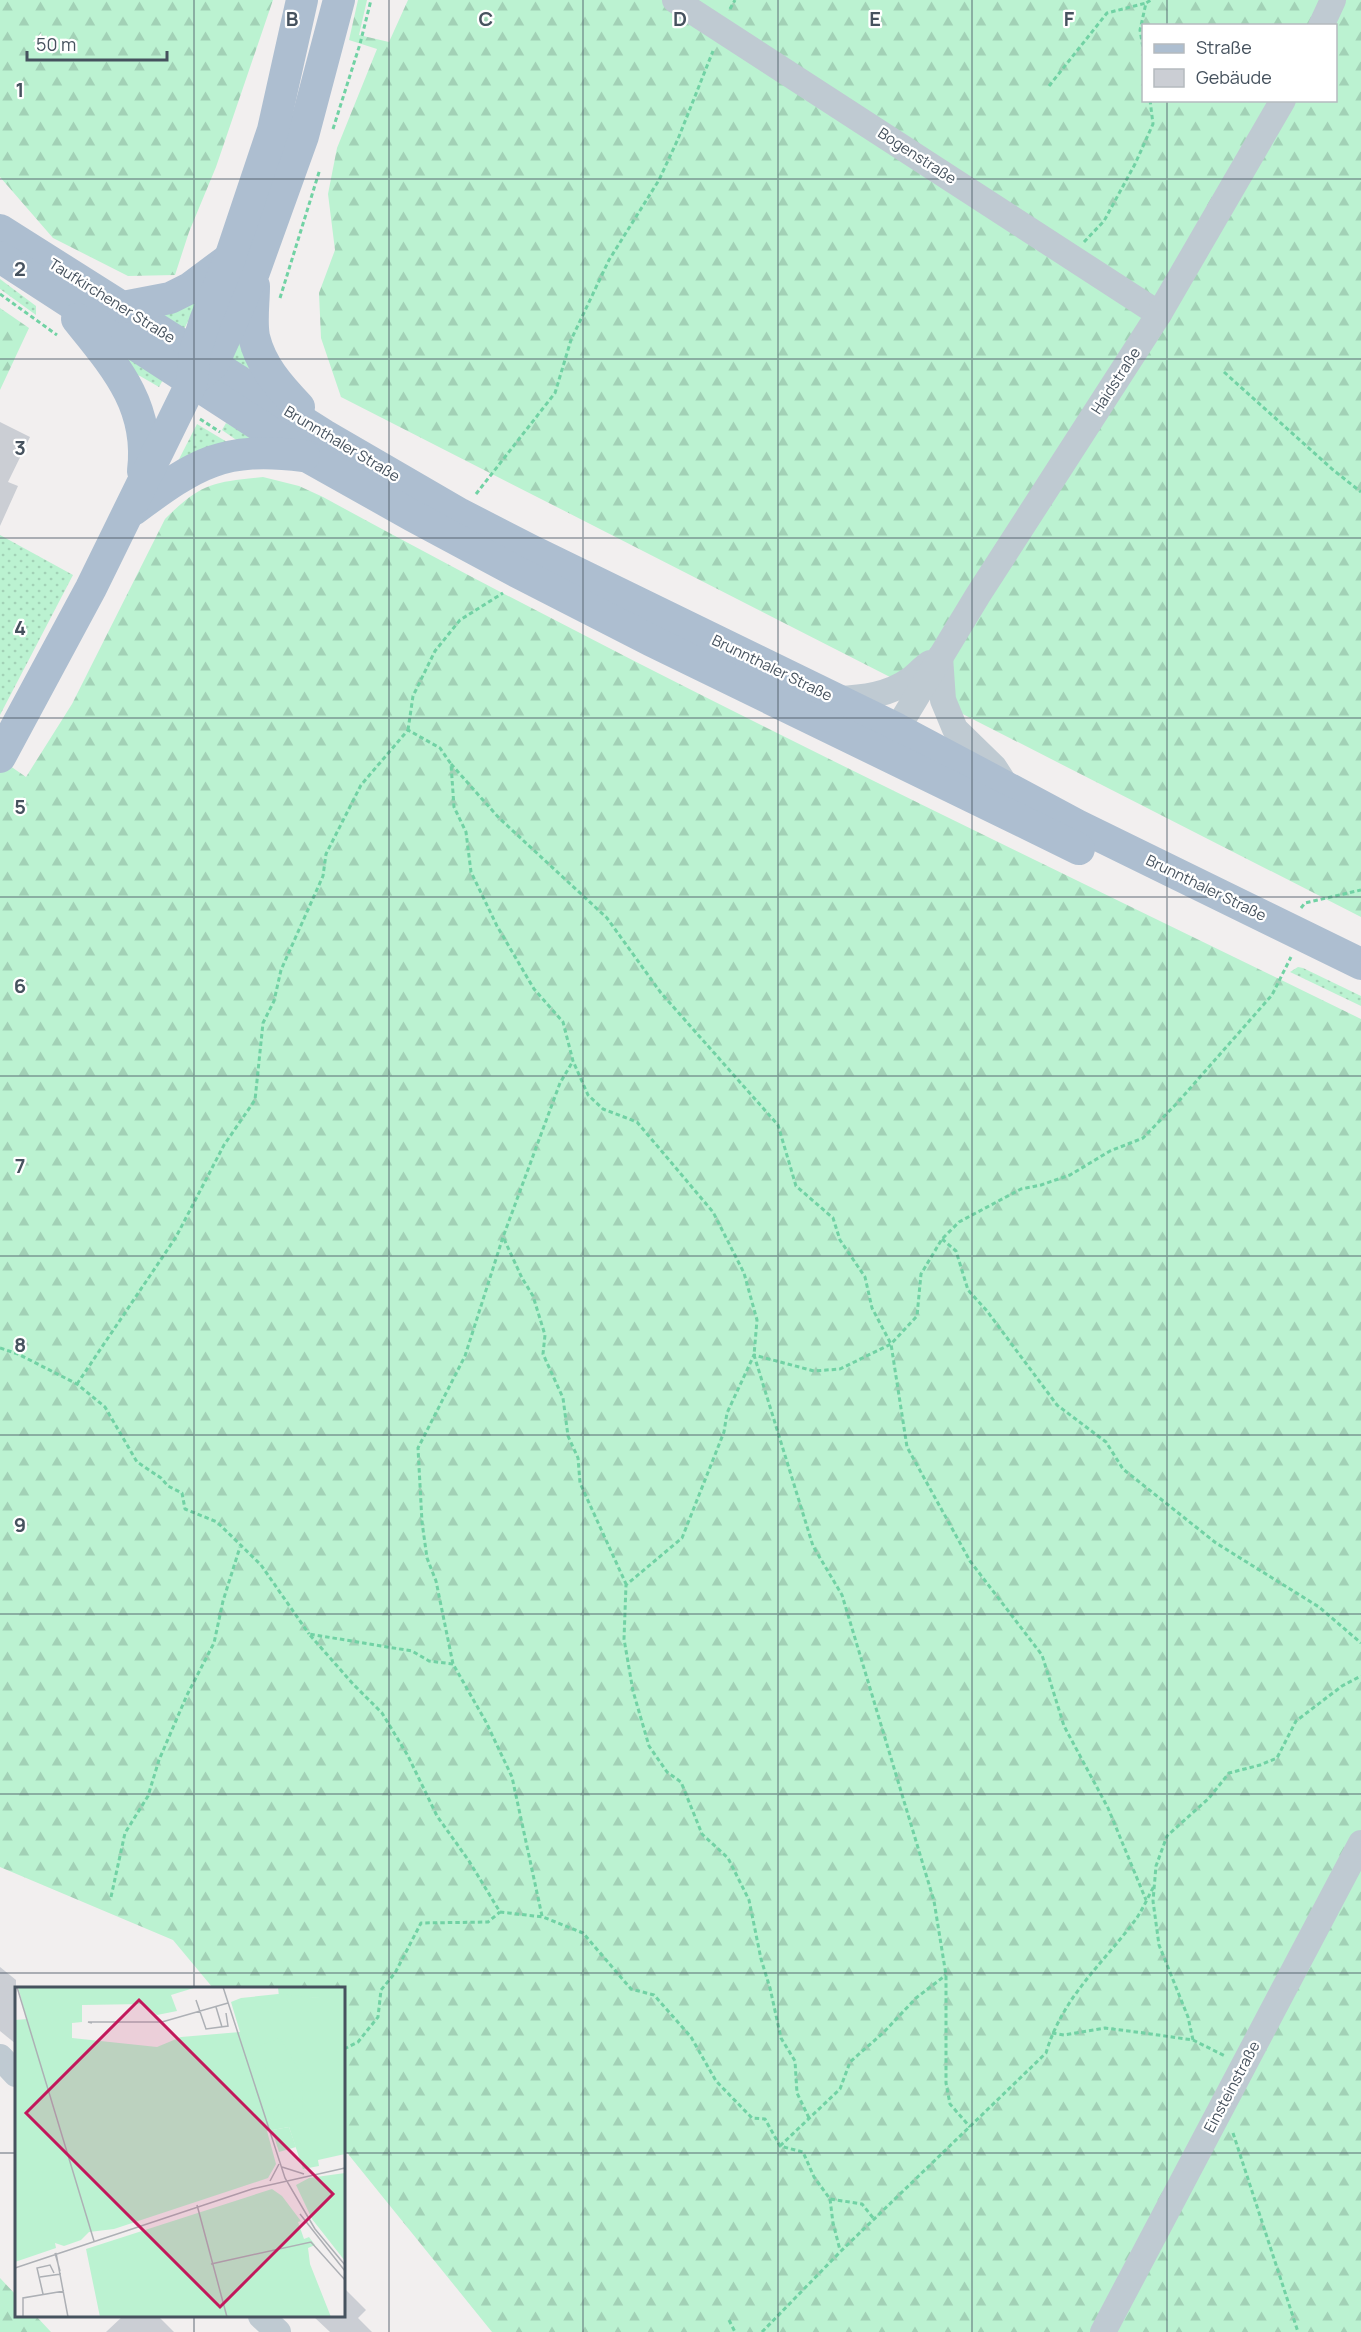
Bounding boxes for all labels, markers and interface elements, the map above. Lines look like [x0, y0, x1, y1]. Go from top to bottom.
text: B [286, 5, 299, 32]
text: C [479, 5, 493, 32]
text: D [673, 5, 687, 32]
text: E [869, 5, 881, 32]
text: F [1064, 5, 1075, 32]
scale bar [27, 24, 166, 62]
legend [1142, 24, 1337, 102]
text: 50 m [36, 32, 76, 56]
text: Straße [1196, 35, 1252, 59]
text: Gebäude [1196, 65, 1272, 89]
text: 1 [16, 76, 24, 103]
street label: Bogenstraße [874, 122, 961, 189]
street label: Taufkirchener Straße [45, 253, 180, 348]
text: 2 [14, 255, 26, 282]
street label: Haidstraße [1086, 343, 1145, 418]
street label: Brunnthaler Straße [280, 401, 404, 487]
text: 3 [14, 434, 26, 461]
text: 4 [14, 614, 26, 641]
street label: Brunnthaler Straße [708, 629, 836, 706]
text: 5 [14, 793, 26, 820]
street label: Brunnthaler Straße [1142, 849, 1270, 926]
text: 6 [14, 972, 26, 999]
text: 7 [15, 1152, 25, 1179]
text: 8 [14, 1331, 26, 1358]
text: 9 [14, 1511, 26, 1538]
inset map [15, 1987, 345, 2317]
street label: Einsteinstraße [1199, 2037, 1265, 2136]

